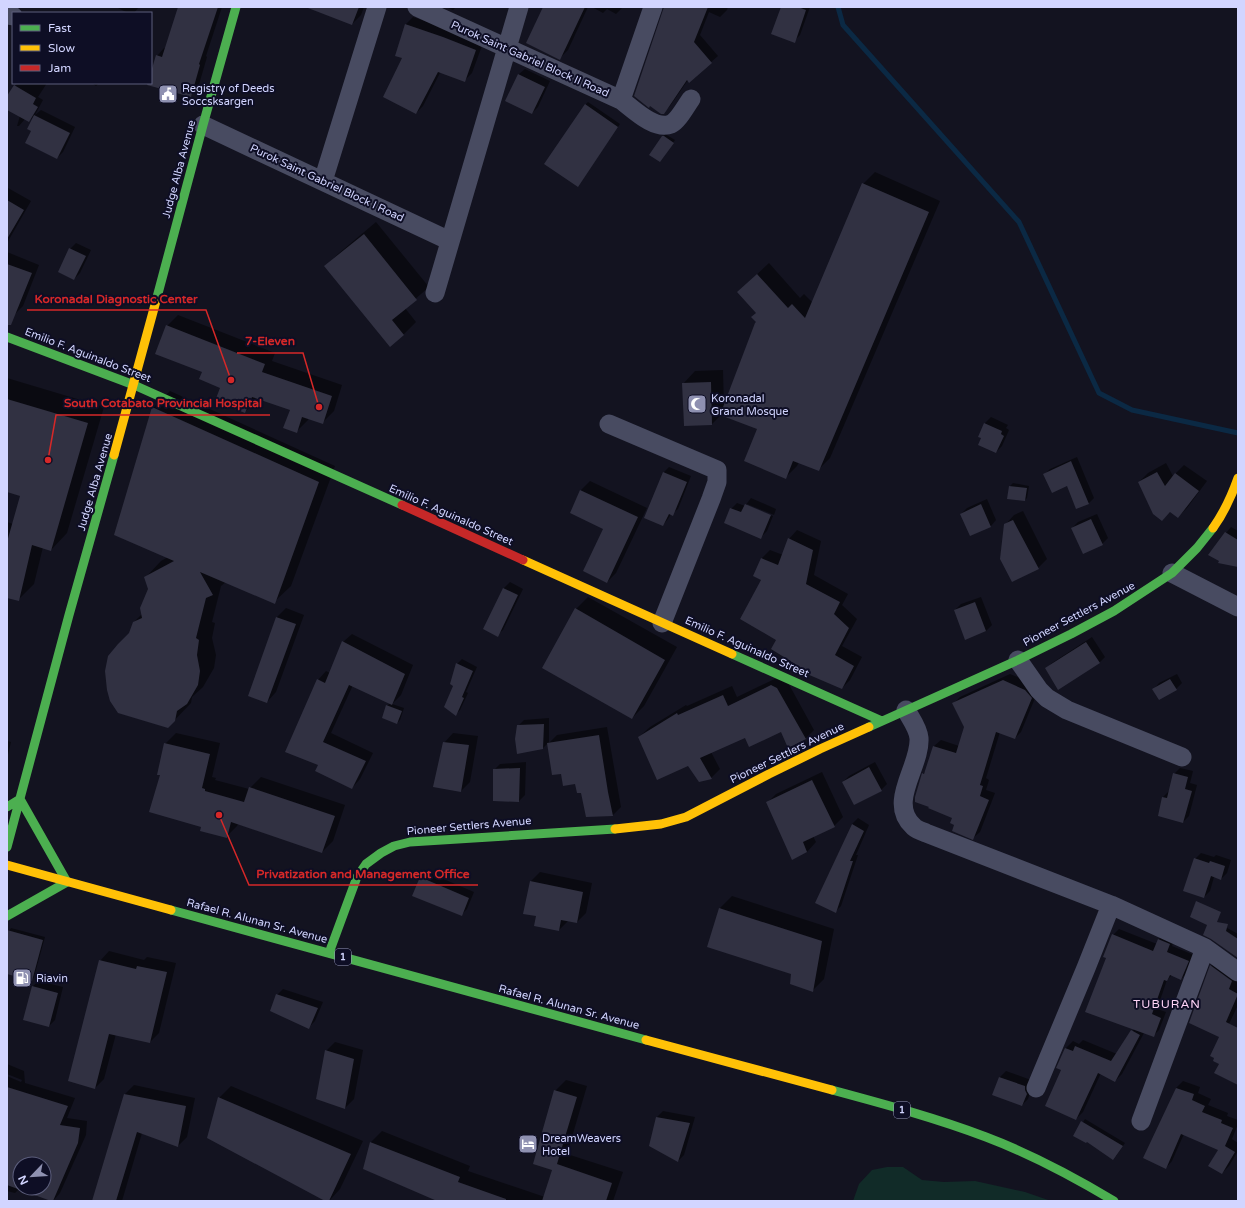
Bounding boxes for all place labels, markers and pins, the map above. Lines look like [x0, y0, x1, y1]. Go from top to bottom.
place label: Registry of Deeds Soccsksargen [182, 82, 275, 108]
public building icon: Registry of Deeds Soccsksargen [157, 83, 179, 105]
callout: Koronadal Diagnostic Center [27, 286, 206, 310]
callout: 7-Eleven [237, 329, 303, 353]
callout: South Cotabato Provincial Hospital [56, 391, 270, 415]
place label: Koronadal Grand Mosque [711, 392, 789, 418]
mosque icon: Koronadal Grand Mosque [686, 393, 708, 415]
callout: Privatization and Management Office [249, 861, 478, 885]
fuel station icon: Riavin [11, 967, 33, 989]
place label: Riavin [36, 972, 68, 985]
place label: DreamWeavers Hotel [542, 1132, 621, 1158]
hotel icon: DreamWeavers Hotel [517, 1133, 539, 1155]

